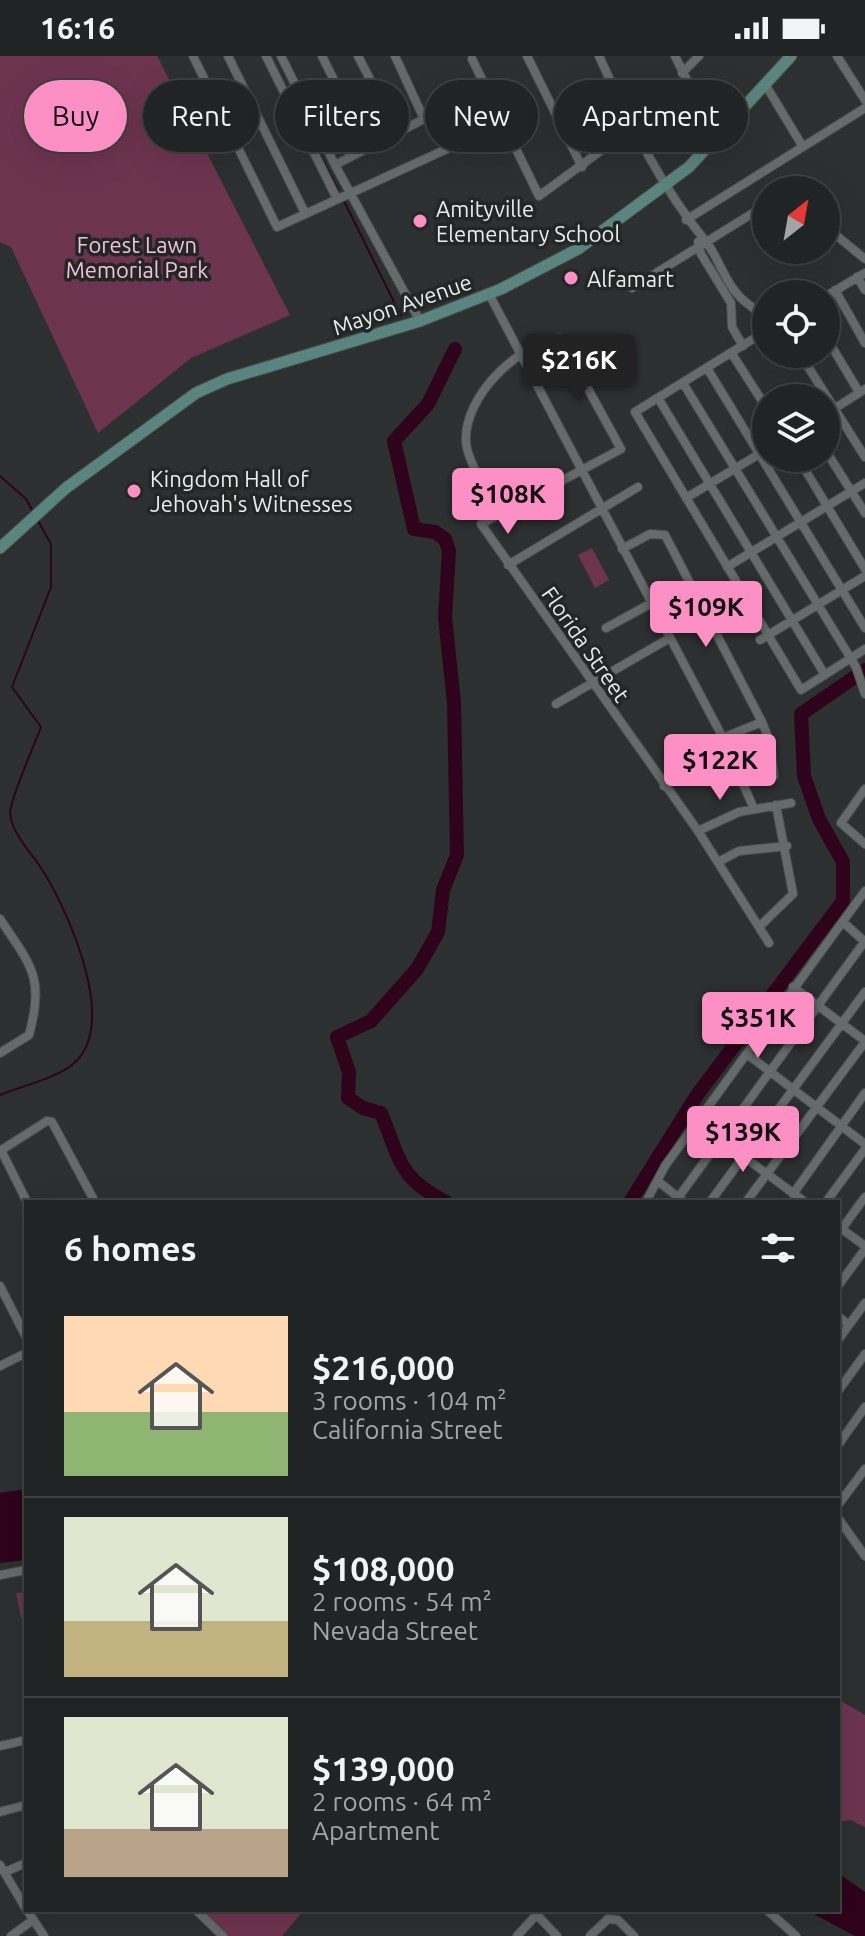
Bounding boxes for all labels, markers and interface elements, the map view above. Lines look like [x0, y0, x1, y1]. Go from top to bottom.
text: 16:16 [40, 11, 115, 45]
chip: Buy [24, 80, 127, 152]
chip: Rent [143, 80, 259, 152]
chip: Filters [275, 80, 409, 152]
chip: New [425, 80, 538, 152]
chip: Apartment [554, 80, 748, 152]
north arrow [752, 176, 840, 264]
map controls [752, 176, 840, 472]
place label: Amityville Elementary School [436, 196, 620, 246]
marker: Amityville Elementary School [411, 212, 429, 230]
park label: Forest Lawn Memorial Park [66, 232, 208, 282]
place label: Alfamart [587, 266, 674, 291]
street label: Mayon Avenue [329, 268, 475, 340]
marker: Alfamart [562, 269, 580, 287]
button: locate [752, 280, 840, 368]
pin: $216K [523, 334, 635, 402]
text: $216K [541, 345, 617, 374]
button: layers [752, 384, 840, 472]
place label: Kingdom Hall of Jehovah's Witnesses [150, 466, 353, 516]
pin: $108K [452, 468, 564, 536]
text: $108K [470, 479, 546, 508]
marker: Kingdom Hall of Jehovah's Witnesses [125, 482, 143, 500]
pin: $109K [650, 581, 762, 649]
street label: Florida Street [537, 582, 635, 707]
text: $109K [668, 592, 744, 621]
pin: $122K [664, 734, 776, 802]
text: $122K [682, 745, 758, 774]
pin: $351K [702, 992, 814, 1060]
text: $351K [720, 1003, 796, 1032]
pin: $139K [687, 1106, 799, 1174]
text: $139K [705, 1117, 781, 1146]
icon: filters [756, 1226, 800, 1270]
text: 6 homes [64, 1229, 197, 1267]
icon: home [128, 1348, 224, 1444]
text: $216,000 [312, 1348, 455, 1386]
text: 3 rooms · 104 m² [312, 1386, 507, 1415]
text: California Street [312, 1415, 502, 1444]
icon: home [128, 1549, 224, 1645]
text: $108,000 [312, 1549, 455, 1587]
text: 2 rooms · 54 m² [312, 1587, 492, 1616]
text: Nevada Street [312, 1616, 478, 1645]
icon: home [128, 1749, 224, 1845]
text: $139,000 [312, 1749, 455, 1787]
text: 2 rooms · 64 m² [312, 1787, 492, 1816]
text: Apartment [312, 1816, 439, 1845]

